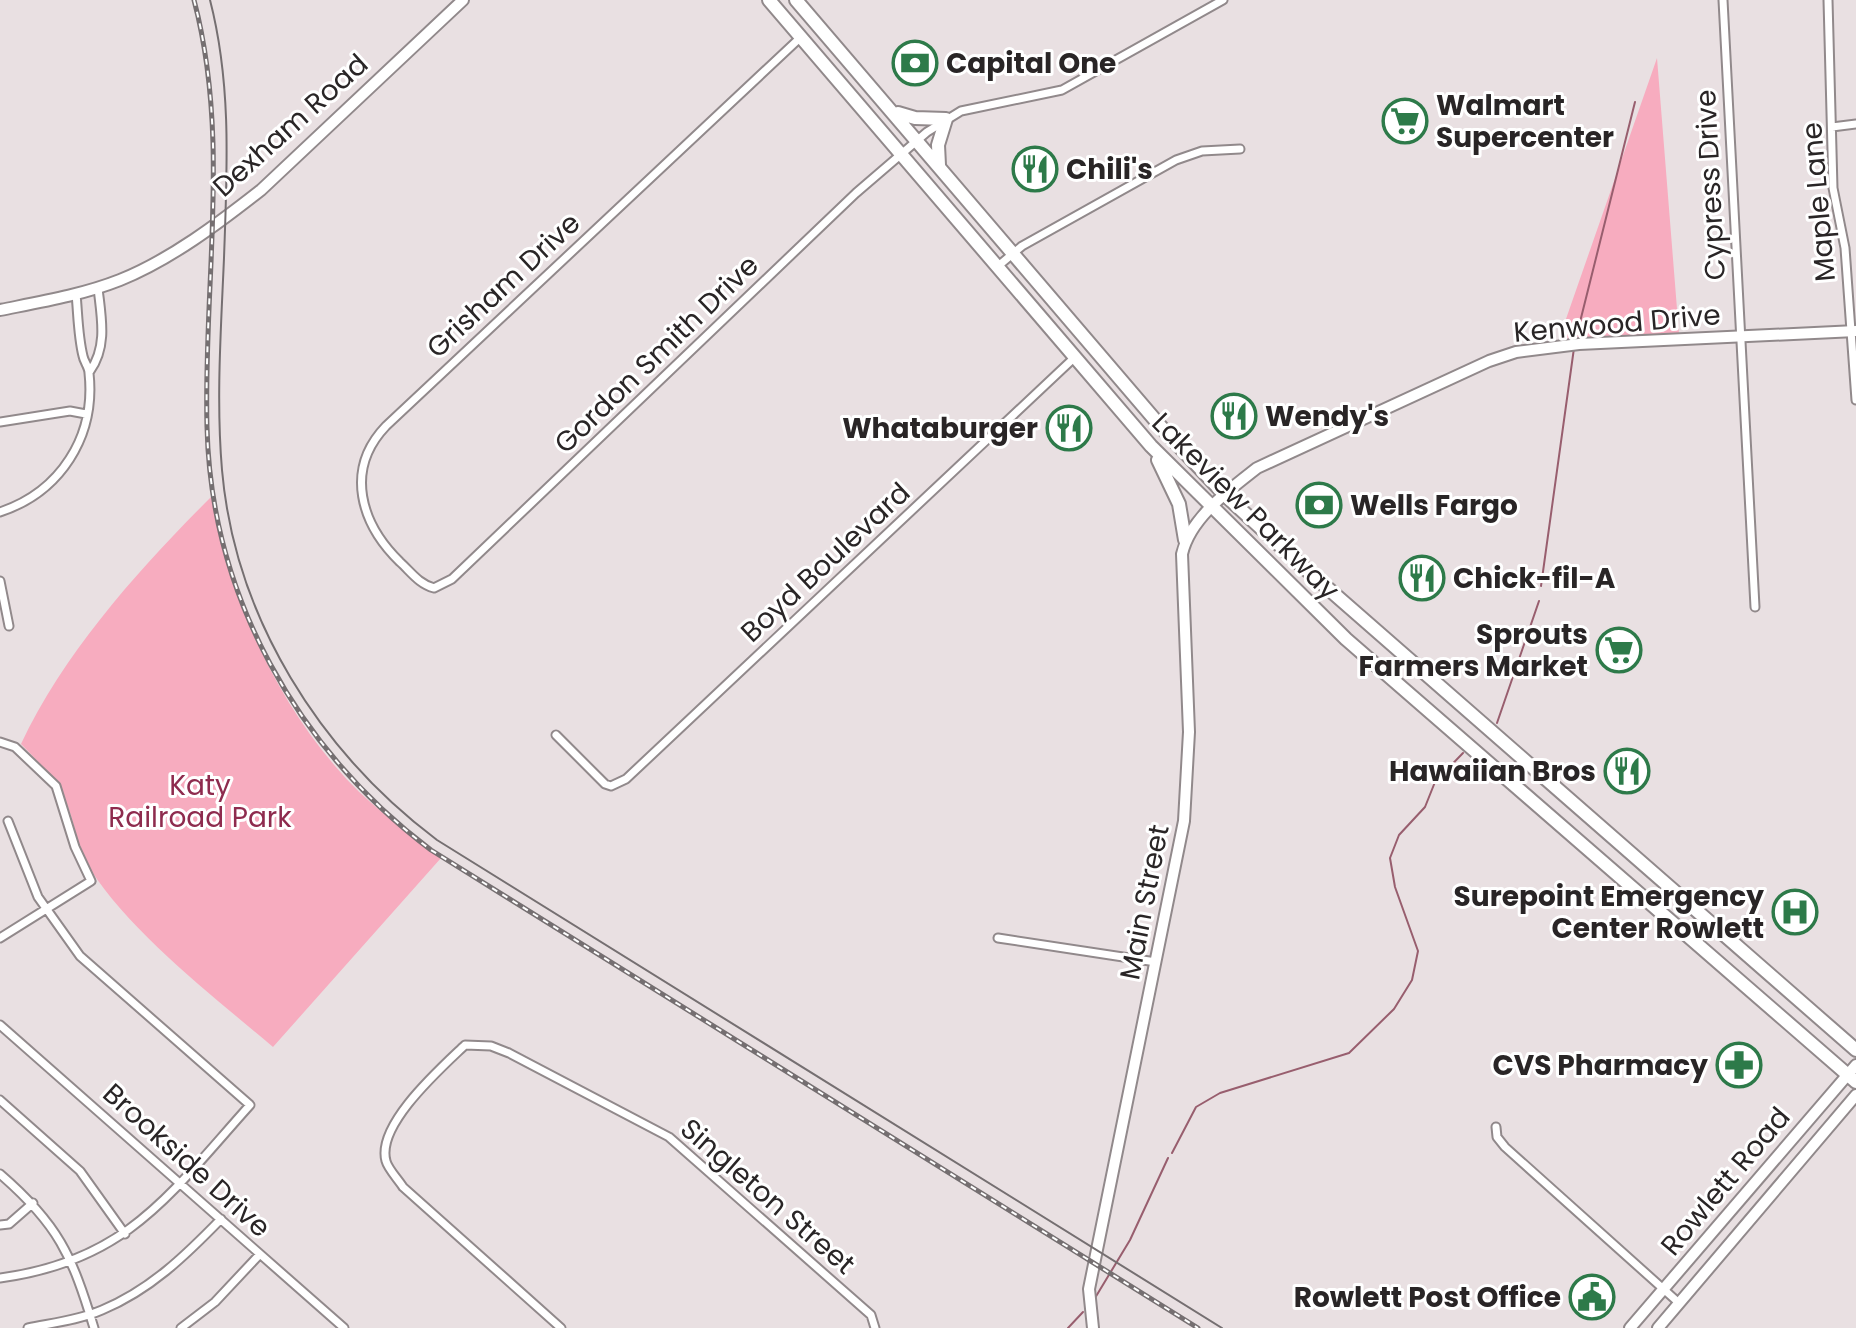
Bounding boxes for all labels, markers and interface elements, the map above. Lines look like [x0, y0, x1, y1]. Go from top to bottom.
bank icon: Capital One [891, 39, 939, 87]
place label: Capital One [946, 44, 1116, 83]
street label: Dexham Road [204, 45, 376, 206]
place label: Walmart Supercenter [1436, 86, 1614, 157]
street label: Cypress Drive [1686, 89, 1735, 281]
supermarket icon: Walmart Supercenter [1381, 97, 1429, 145]
street label: Maple Lane [1792, 121, 1845, 283]
restaurant icon: Chili's [1011, 145, 1059, 193]
place label: Chili's [1066, 150, 1153, 189]
street label: Grisham Drive [418, 204, 589, 367]
street label: Gordon Smith Drive [546, 246, 767, 462]
street label: Kenwood Drive [1512, 295, 1722, 352]
restaurant icon: Wendy's [1210, 392, 1258, 440]
place label: Wendy's [1265, 397, 1389, 436]
restaurant icon: Whataburger [1045, 404, 1093, 452]
street label: Lakeview Parkway [1143, 404, 1348, 609]
place label: Whataburger [842, 409, 1038, 448]
street label: Boyd Boulevard [732, 474, 919, 651]
bank icon: Wells Fargo [1295, 481, 1343, 529]
place label: Wells Fargo [1350, 486, 1518, 525]
restaurant icon: Chick-fil-A [1398, 554, 1446, 602]
place label: Chick-fil-A [1453, 559, 1616, 598]
place label: Sprouts Farmers Market [1359, 615, 1588, 686]
supermarket icon: Sprouts Farmers Market [1595, 626, 1643, 674]
restaurant icon: Hawaiian Bros [1603, 747, 1651, 795]
place label: Hawaiian Bros [1389, 752, 1596, 791]
park label: Katy Railroad Park [108, 766, 292, 837]
street label: Main Street [1110, 821, 1179, 983]
place label: Surepoint Emergency Center Rowlett [1454, 877, 1764, 948]
hospital icon: Surepoint Emergency Center Rowlett [1771, 888, 1819, 936]
pharmacy icon: CVS Pharmacy [1715, 1041, 1763, 1089]
place label: CVS Pharmacy [1492, 1046, 1708, 1085]
street label: Brookside Drive [94, 1075, 279, 1246]
street label: Rowlett Road [1652, 1099, 1799, 1264]
street label: Singleton Street [672, 1110, 863, 1283]
public building icon: Rowlett Post Office [1568, 1273, 1616, 1321]
place label: Rowlett Post Office [1294, 1278, 1561, 1317]

